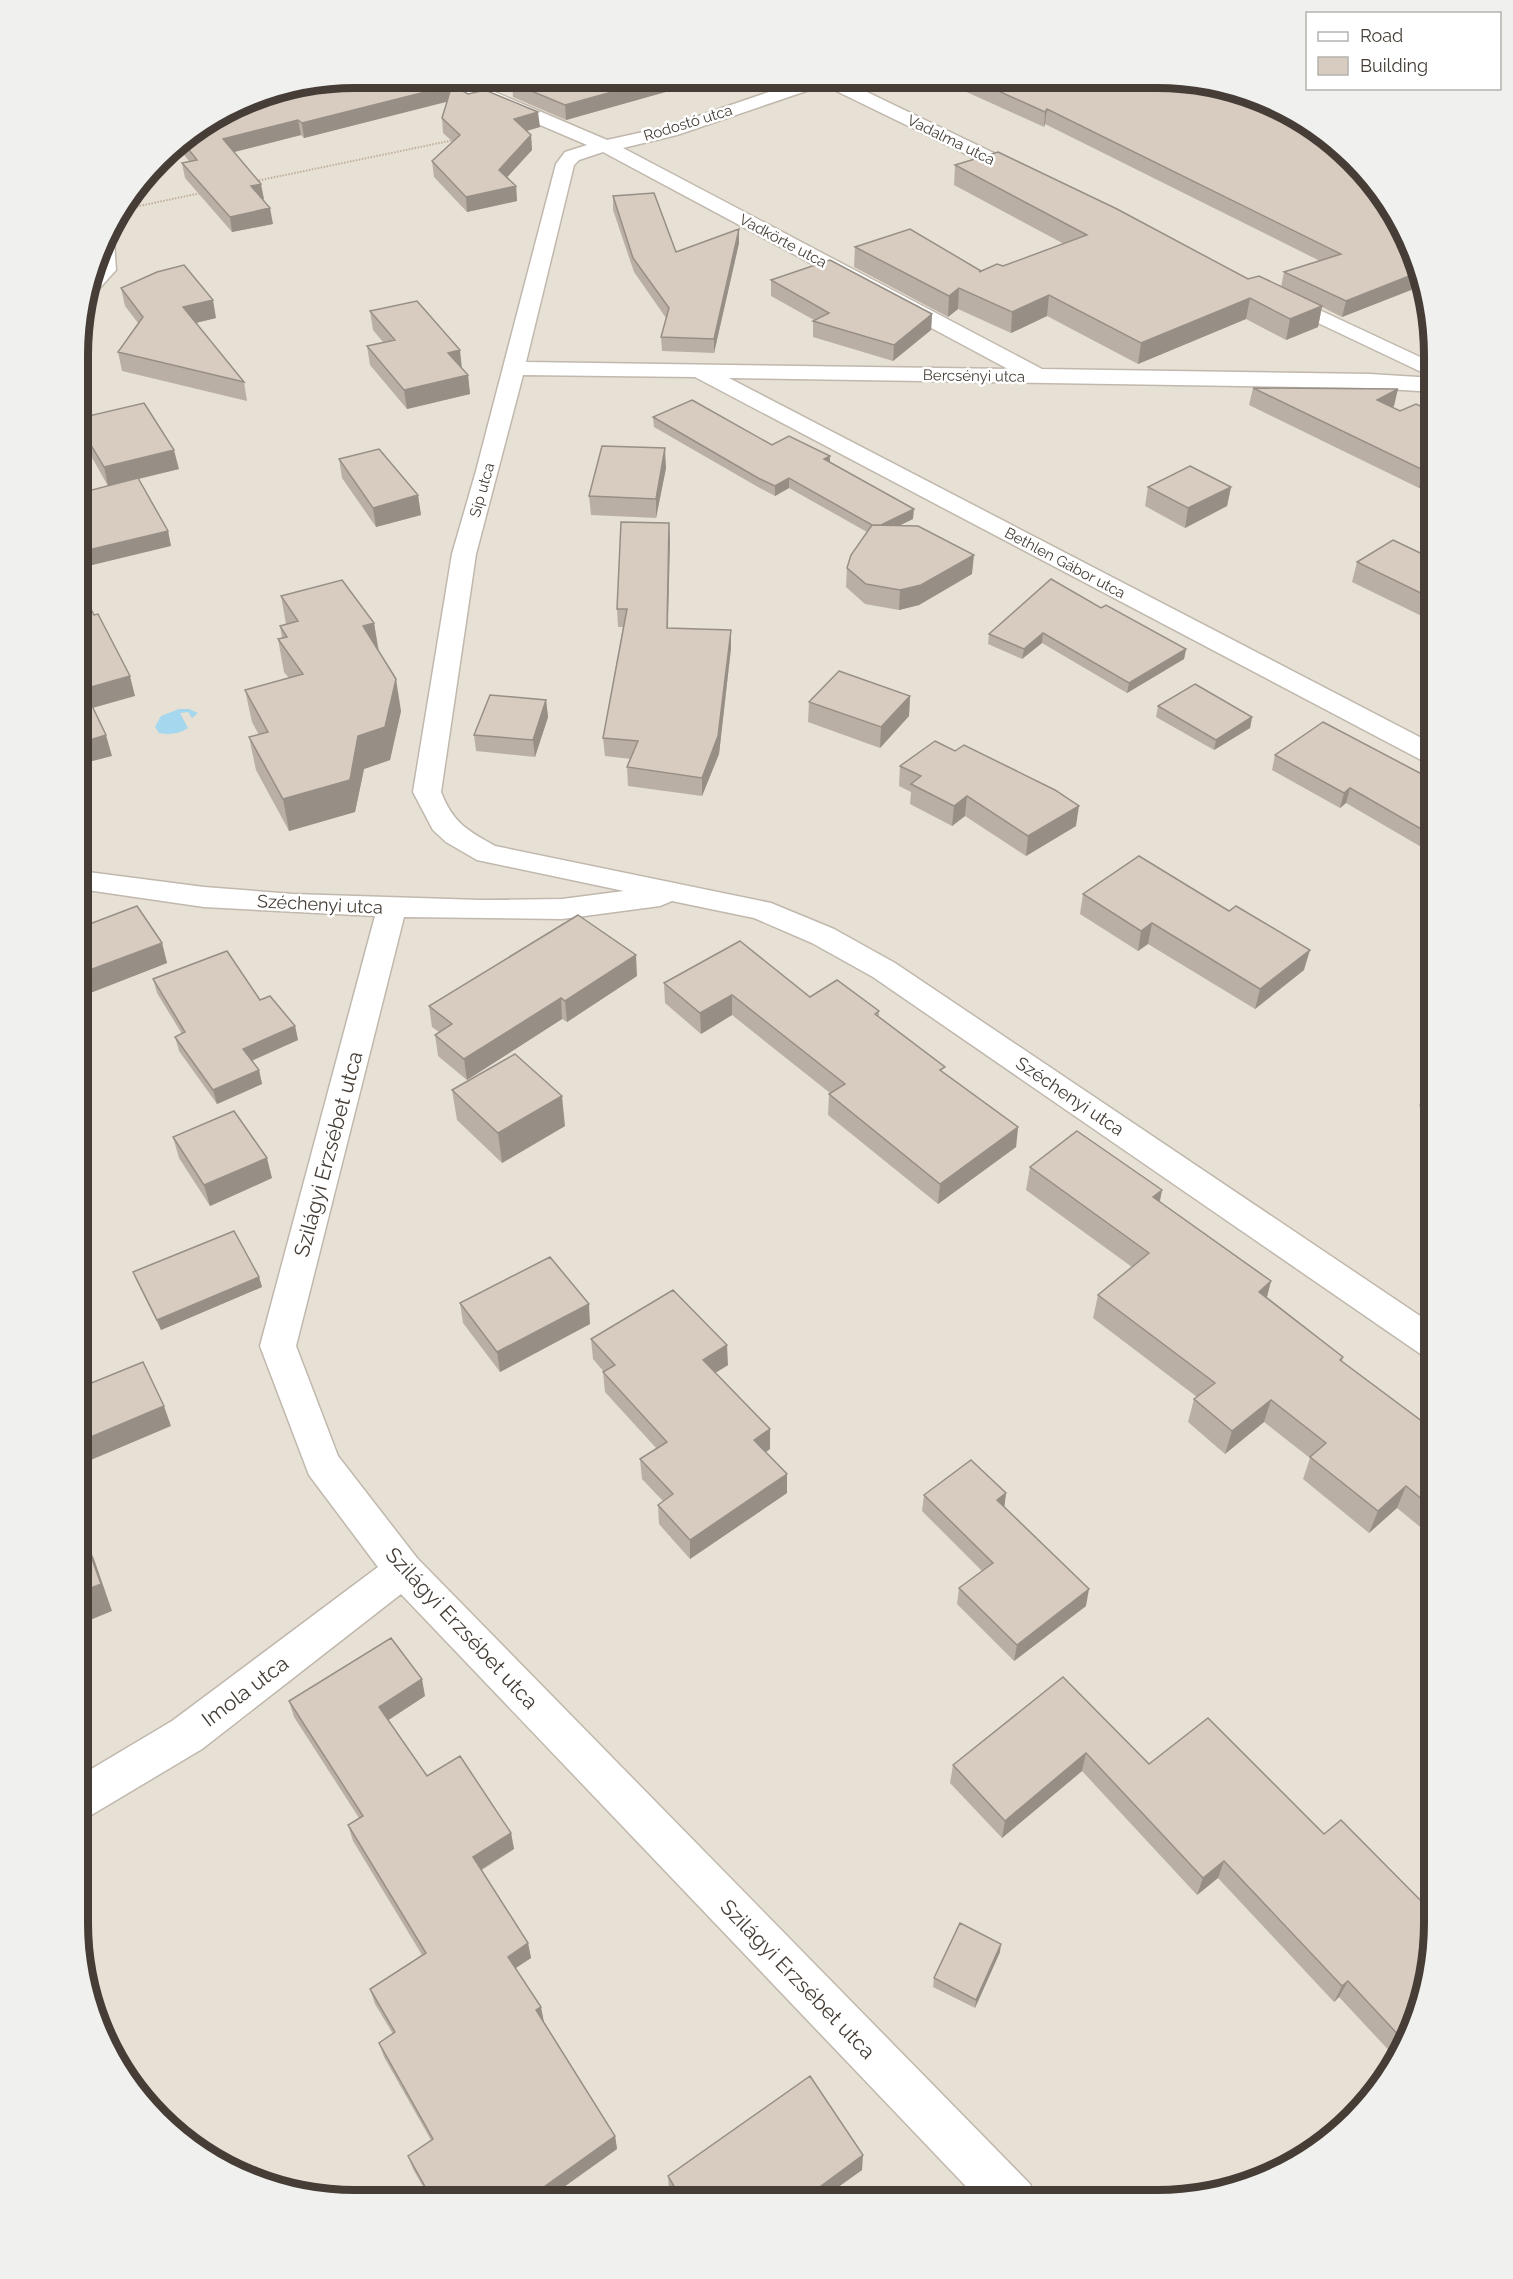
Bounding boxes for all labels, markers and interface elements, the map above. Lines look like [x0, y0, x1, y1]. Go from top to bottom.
legend [1306, 12, 1501, 90]
text: Road [1360, 25, 1403, 46]
text: Building [1360, 55, 1428, 76]
street label: Rodostó utca [641, 101, 735, 145]
street label: Vadalma utca [904, 111, 998, 169]
street label: Vadkörte utca [736, 210, 830, 272]
street label: Bercsényi utca [923, 366, 1025, 386]
street label: Síp utca [466, 461, 498, 519]
street label: Bethlen Gábor utca [1002, 524, 1128, 602]
street label: Széchenyi utca [257, 890, 383, 918]
street label: Szilágyi Erzsébet utca [289, 1048, 367, 1260]
street label: Széchenyi utca [1012, 1052, 1128, 1140]
street label: Szilágyi Erzsébet utca [381, 1542, 543, 1714]
street label: Imola utca [197, 1650, 293, 1732]
street label: Szilágyi Erzsébet utca [715, 1894, 881, 2064]

